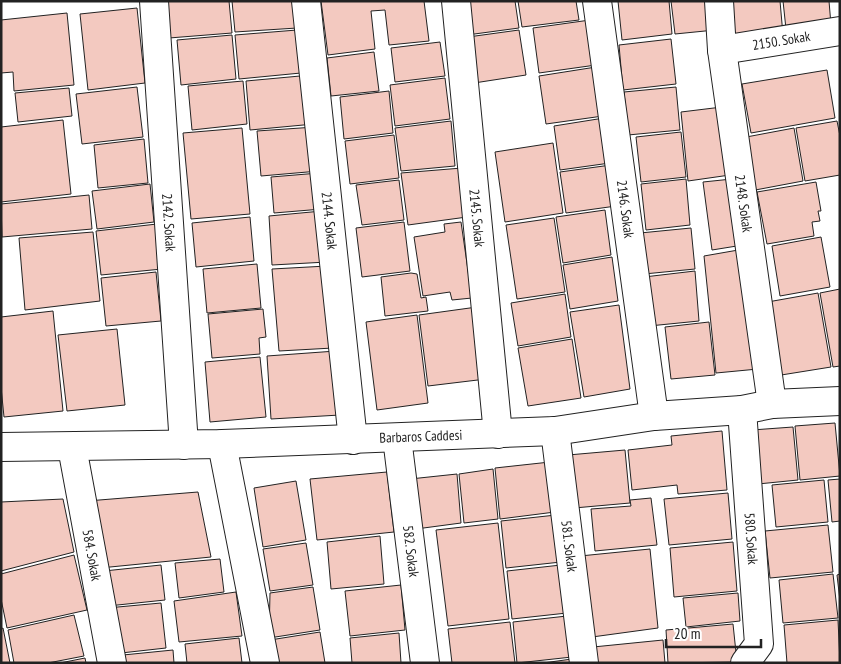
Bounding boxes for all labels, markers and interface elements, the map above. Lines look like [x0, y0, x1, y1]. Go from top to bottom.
street label: 2150. Sokak [751, 27, 812, 54]
street label: 2148. Sokak [731, 173, 757, 234]
street label: 2146. Sokak [613, 179, 639, 240]
street label: 2145. Sokak [465, 188, 489, 248]
street label: 2144. Sokak [317, 191, 342, 251]
street label: 2142. Sokak [158, 193, 180, 253]
street label: Barbaros Caddesi [379, 426, 463, 447]
street label: 580. Sokak [740, 512, 762, 566]
street label: 581. Sokak [557, 519, 582, 574]
street label: 582. Sokak [399, 524, 423, 579]
street label: 584. Sokak [78, 528, 106, 583]
scale bar [666, 616, 761, 648]
text: 20 m [674, 624, 700, 643]

